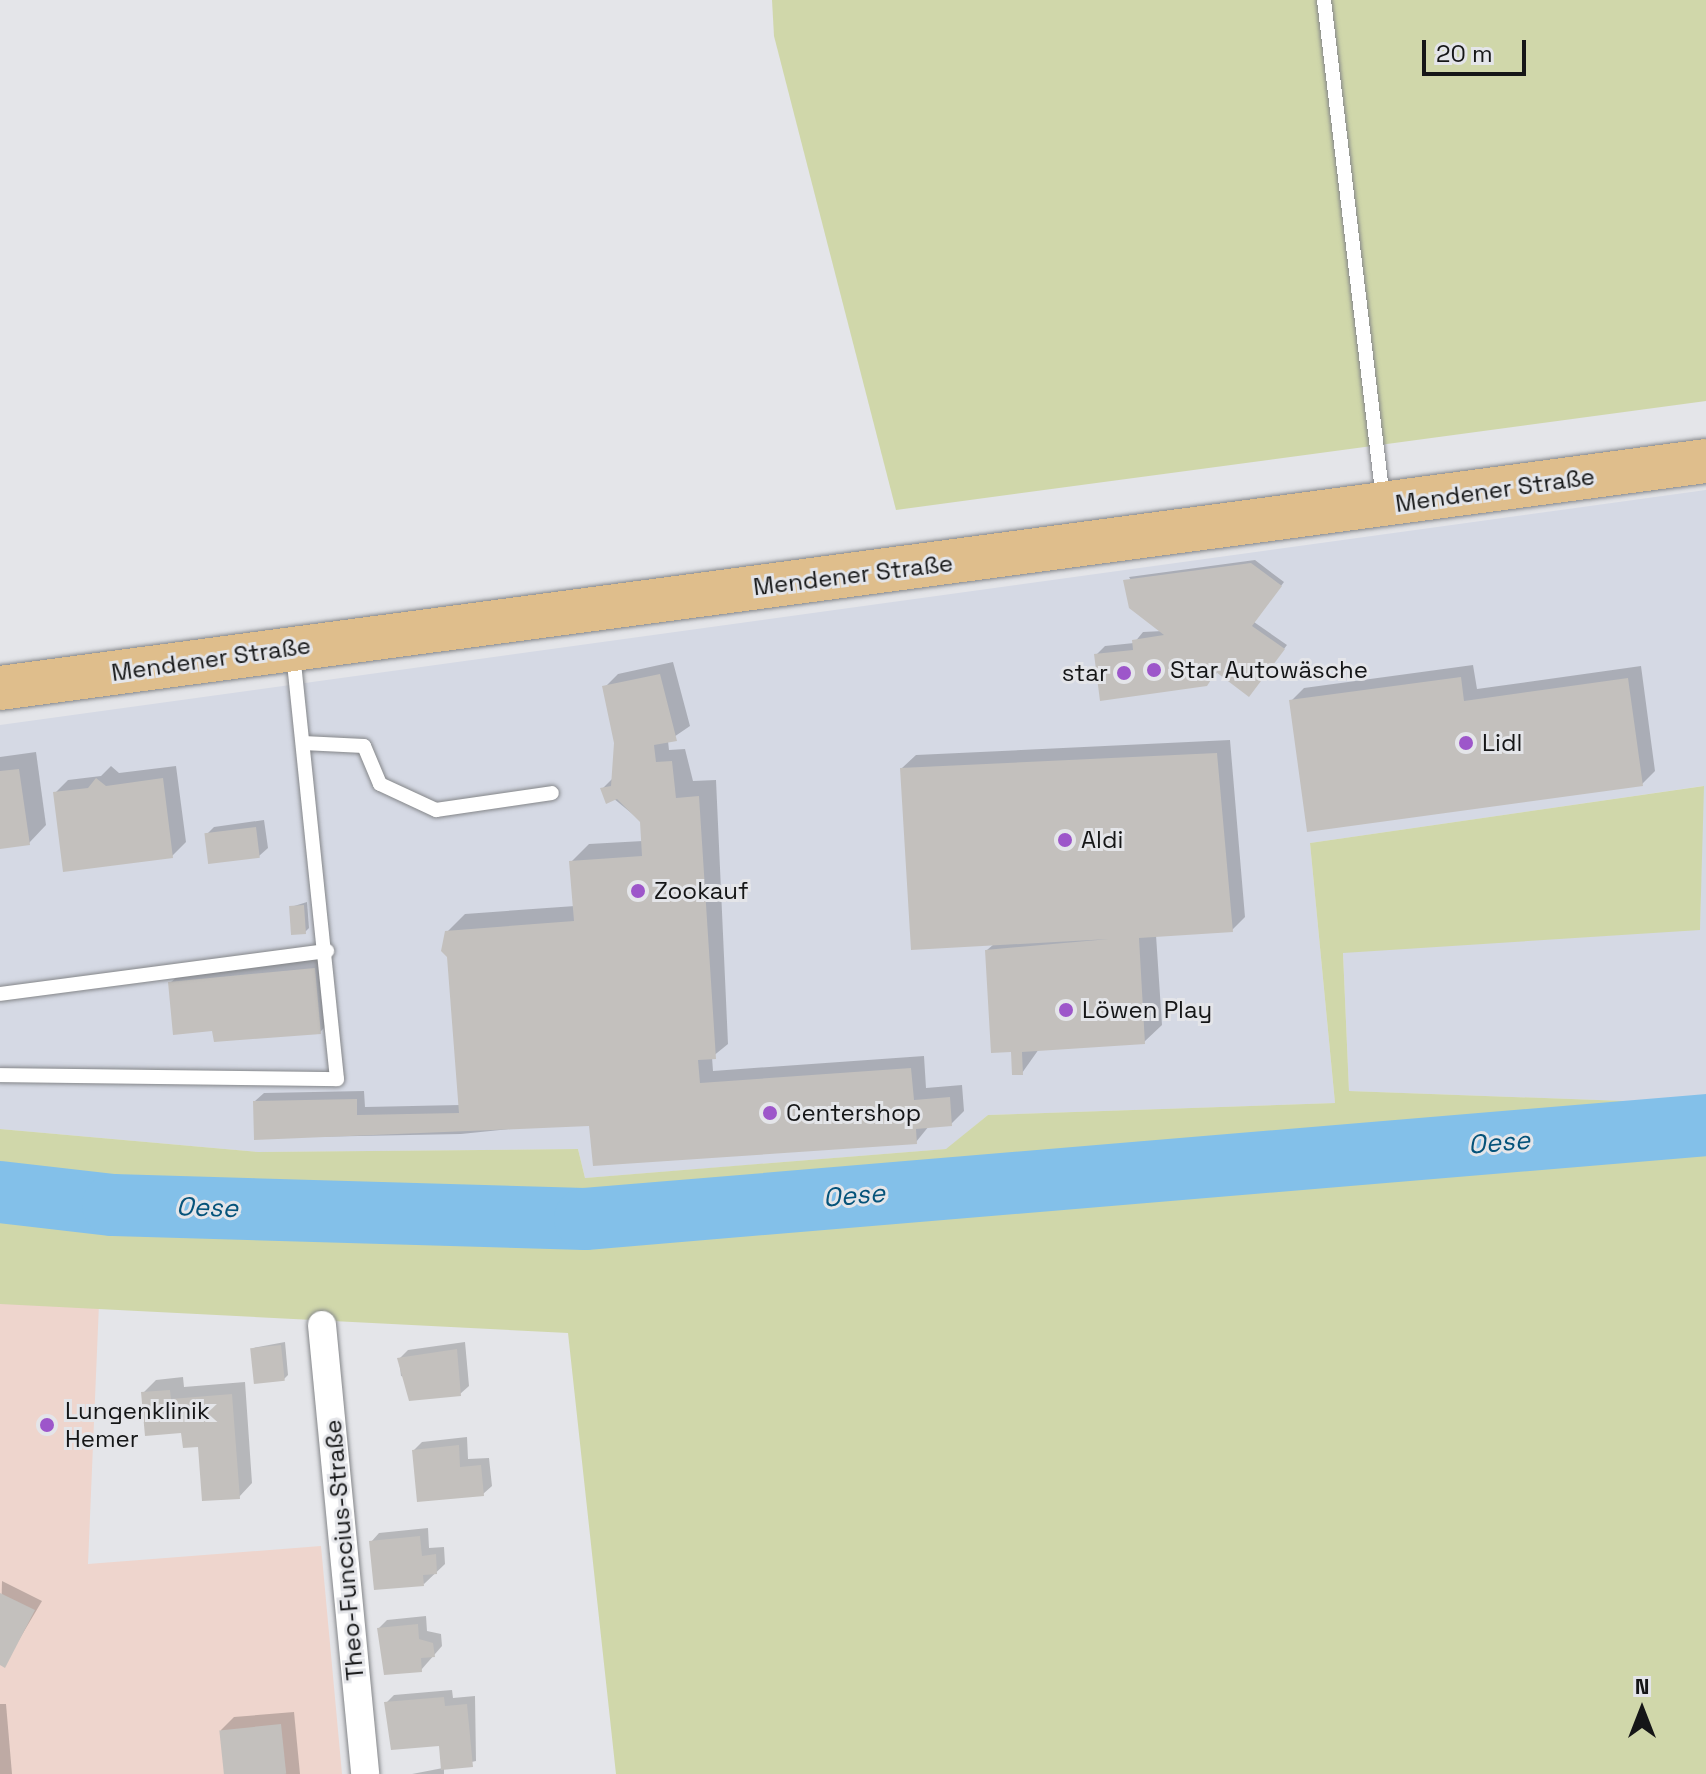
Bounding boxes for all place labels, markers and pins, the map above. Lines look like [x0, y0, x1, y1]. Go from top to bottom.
place label: Star Autowäsche [1170, 656, 1368, 684]
place label: star [1062, 659, 1108, 687]
marker: Star Autowäsche [1145, 661, 1163, 679]
marker: star [1115, 664, 1133, 682]
place label: Lidl [1482, 729, 1522, 757]
marker: Lidl [1457, 734, 1475, 752]
place label: Aldi [1081, 826, 1123, 854]
marker: Aldi [1056, 831, 1074, 849]
place label: Zookauf [654, 877, 749, 905]
marker: Zookauf [629, 882, 647, 900]
place label: Löwen Play [1082, 996, 1212, 1024]
marker: Löwen Play [1057, 1001, 1075, 1019]
place label: Centershop [786, 1099, 921, 1127]
marker: Centershop [761, 1104, 779, 1122]
place label: Lungenklinik Hemer [65, 1397, 210, 1453]
marker: Lungenklinik Hemer [36, 1414, 58, 1436]

